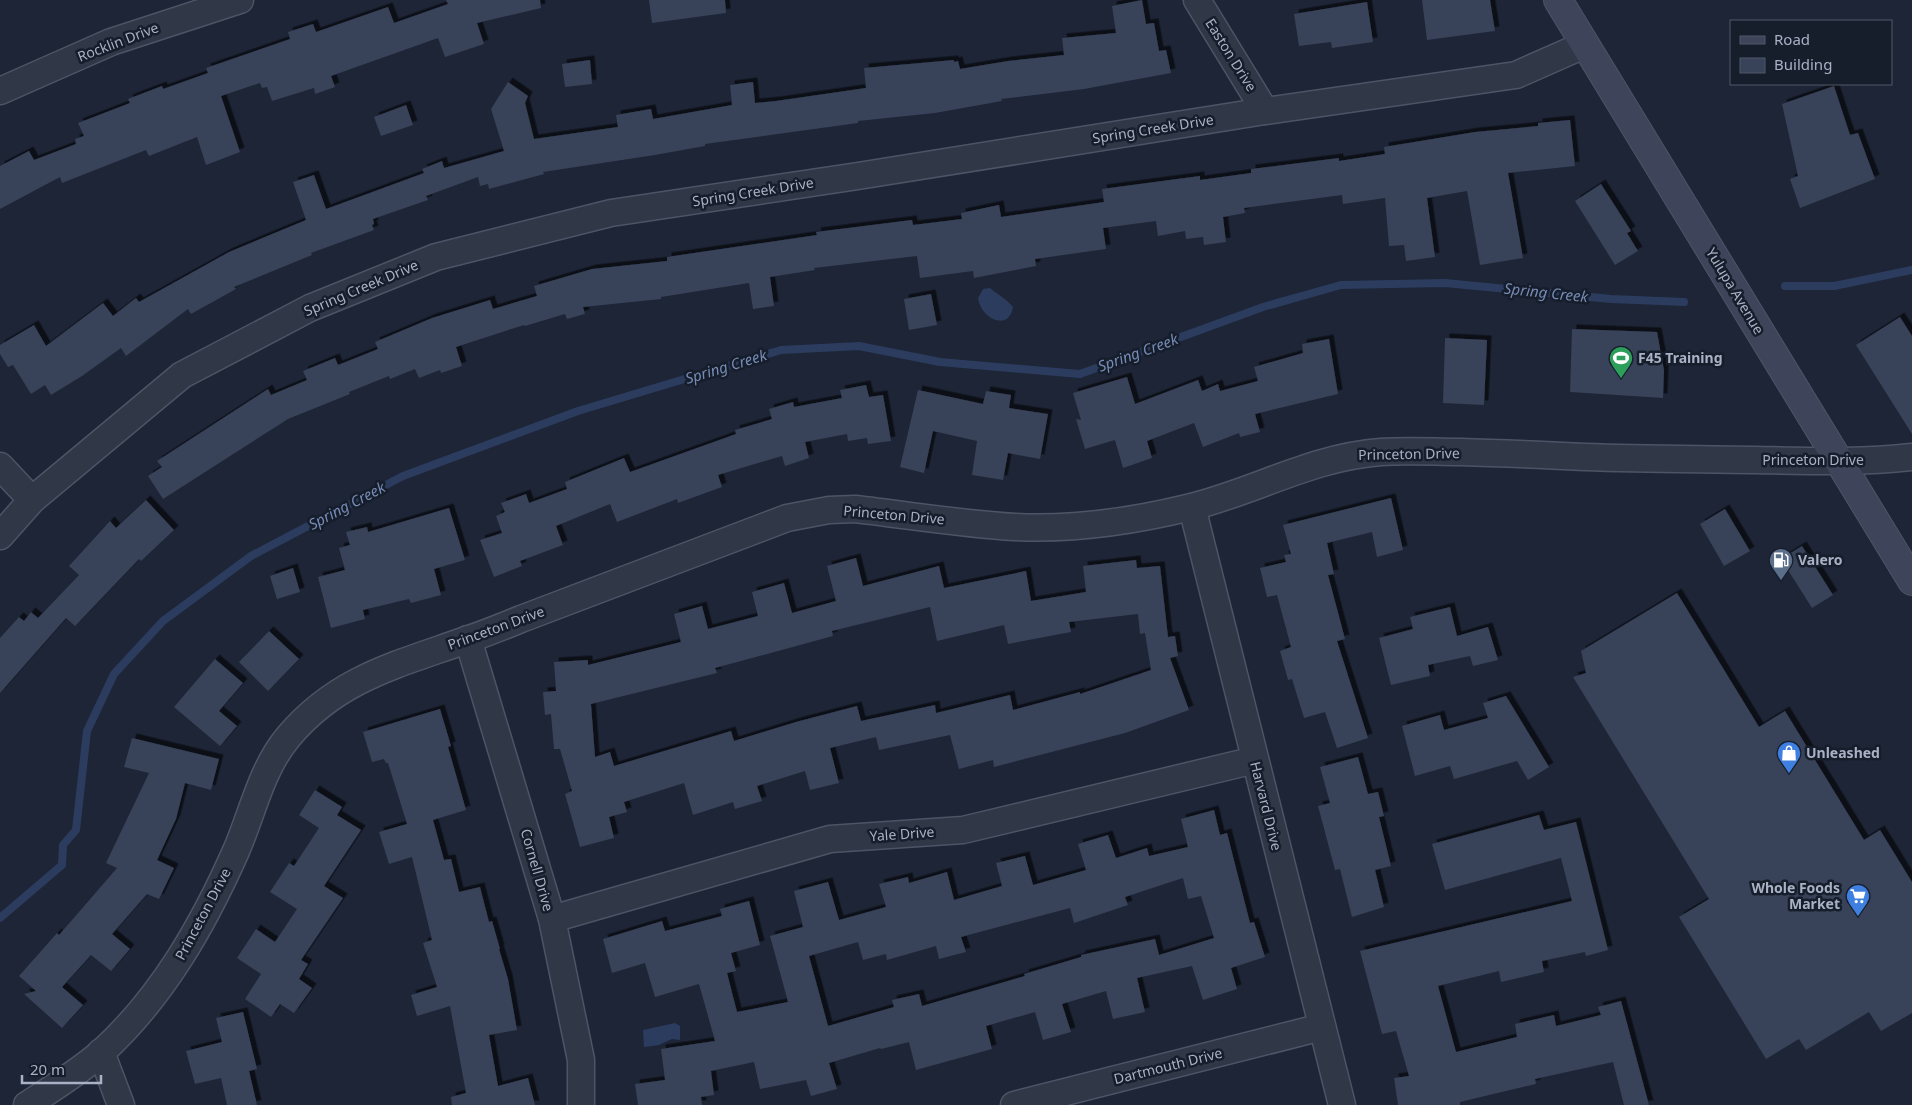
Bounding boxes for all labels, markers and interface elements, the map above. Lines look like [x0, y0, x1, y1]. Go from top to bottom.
street label: Easton Drive [1201, 15, 1261, 95]
street label: Rocklin Drive [74, 17, 161, 66]
legend [1730, 20, 1892, 85]
text: Road [1774, 29, 1810, 49]
text: Building [1774, 54, 1832, 74]
street label: Spring Creek Drive [1091, 110, 1215, 147]
street label: Spring Creek Drive [691, 173, 815, 210]
street label: Yulupa Avenue [1702, 244, 1769, 338]
street label: Spring Creek Drive [301, 255, 421, 320]
water label: Spring Creek [1503, 278, 1590, 306]
water label: Spring Creek [1095, 328, 1181, 376]
water label: Spring Creek [682, 344, 769, 388]
sports icon: F45 Training [1608, 345, 1634, 379]
place label: F45 Training [1638, 348, 1723, 367]
street label: Princeton Drive [1358, 443, 1460, 464]
street label: Princeton Drive [1762, 450, 1864, 469]
water label: Spring Creek [305, 476, 389, 534]
street label: Princeton Drive [843, 501, 946, 528]
fuel station icon: Valero [1768, 547, 1794, 581]
place label: Valero [1798, 550, 1843, 569]
street label: Princeton Drive [445, 601, 547, 654]
shop icon: Unleashed [1776, 740, 1802, 774]
place label: Unleashed [1806, 743, 1880, 762]
street label: Harvard Drive [1246, 759, 1287, 853]
street label: Yale Drive [869, 822, 935, 845]
street label: Cornell Drive [517, 826, 558, 913]
street label: Princeton Drive [170, 864, 235, 963]
place label: Whole Foods Market [1751, 878, 1840, 913]
supermarket icon: Whole Foods Market [1845, 883, 1871, 917]
street label: Dartmouth Drive [1112, 1043, 1224, 1088]
scale bar [22, 1052, 101, 1084]
text: 20 m [30, 1059, 65, 1079]

